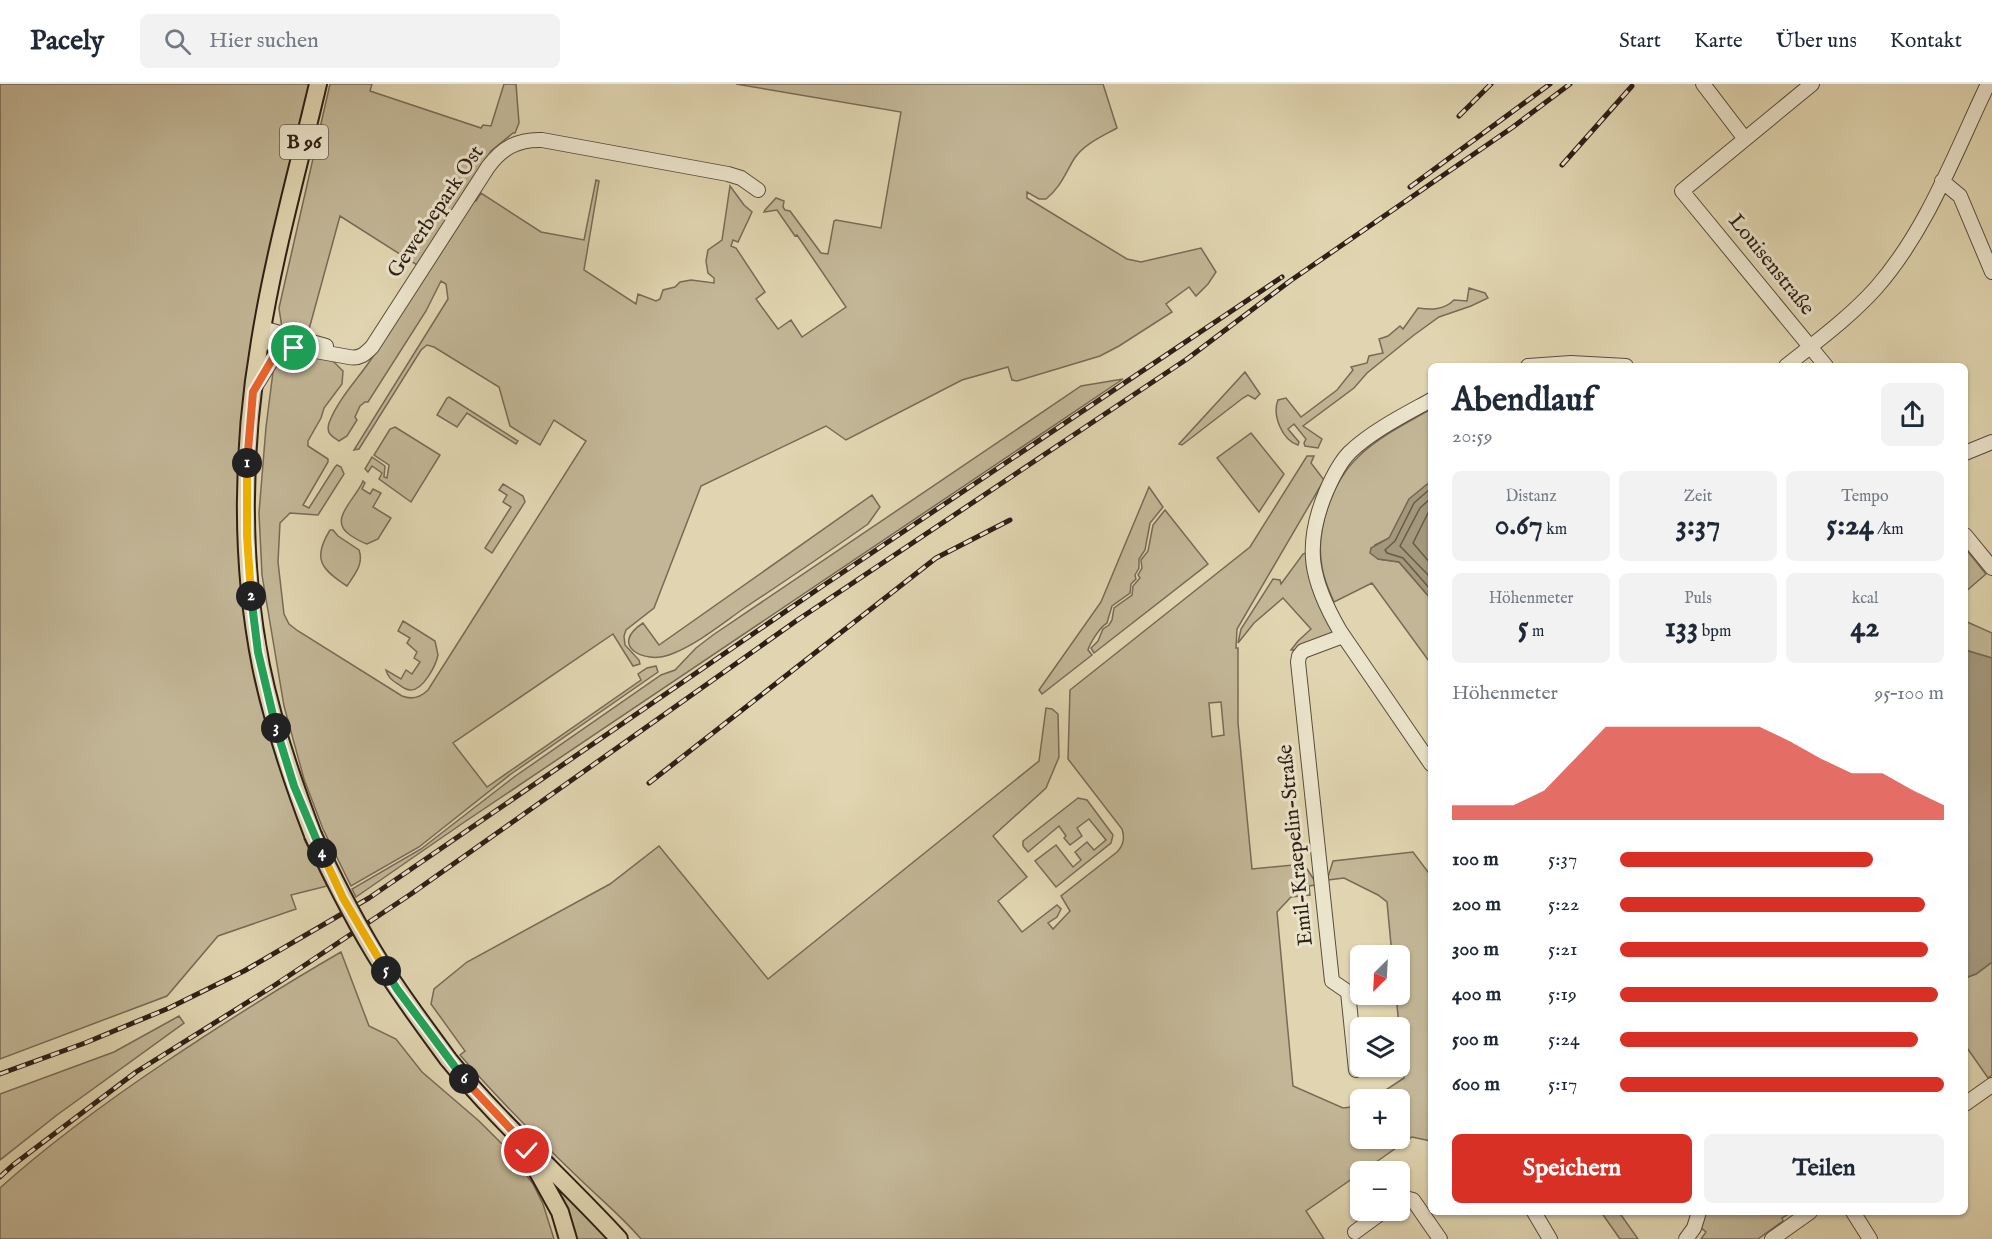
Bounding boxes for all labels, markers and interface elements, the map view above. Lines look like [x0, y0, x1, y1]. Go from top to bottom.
search box [140, 14, 560, 68]
text: Pacely [30, 24, 104, 59]
icon: search [161, 25, 194, 58]
text: Hier suchen [209, 27, 319, 55]
text: Start [1619, 28, 1661, 55]
text: Karte [1694, 28, 1743, 55]
text: Über uns [1776, 28, 1857, 55]
text: Kontakt [1890, 28, 1962, 55]
road number: B 96 [280, 125, 328, 159]
street label: Gewerbepark Ost [382, 141, 490, 283]
street label: Louisenstraße [1722, 209, 1820, 322]
pin [268, 322, 319, 373]
icon: arrive [277, 331, 310, 364]
text: Abendlauf [1452, 380, 1595, 422]
button: share [1881, 383, 1944, 446]
text: 20:59 [1452, 424, 1492, 449]
pin: 1 [232, 448, 262, 478]
text: 1 [244, 453, 250, 473]
text: Distanz [1505, 487, 1557, 507]
text: Zeit [1684, 487, 1712, 507]
text: Tempo [1841, 487, 1889, 507]
text: 0.67 [1495, 507, 1543, 545]
text: 3:37 [1676, 507, 1720, 545]
text: 5:24 [1826, 507, 1874, 545]
text: km [1543, 520, 1567, 540]
text: /km [1874, 520, 1904, 540]
pin: 2 [236, 581, 266, 611]
text: 2 [247, 586, 255, 606]
text: Höhenmeter [1489, 589, 1573, 609]
text: Puls [1684, 589, 1712, 609]
text: kcal [1852, 589, 1878, 609]
text: 5 [1518, 609, 1529, 647]
text: 133 [1665, 609, 1698, 647]
text: 42 [1851, 609, 1879, 647]
text: m [1529, 622, 1544, 642]
text: bpm [1698, 622, 1731, 642]
text: Höhenmeter [1452, 681, 1558, 706]
text: 95–100 m [1875, 681, 1944, 706]
pin: 3 [261, 713, 291, 743]
text: 3 [273, 718, 279, 738]
street label: Emil-Kraepelin-Straße [1272, 743, 1320, 947]
pin: 4 [307, 838, 337, 868]
text: 4 [318, 843, 326, 863]
text: 100 m [1452, 847, 1499, 872]
text: 5:37 [1548, 847, 1577, 872]
text: 200 m [1452, 892, 1501, 917]
text: 5:22 [1548, 892, 1579, 917]
text: 300 m [1452, 937, 1499, 962]
text: 5:21 [1548, 937, 1577, 962]
north arrow [1350, 945, 1410, 1005]
map controls [1350, 945, 1410, 1221]
pin: 5 [371, 956, 401, 986]
text: 5 [383, 961, 389, 981]
text: 400 m [1452, 982, 1501, 1007]
text: 5:19 [1548, 982, 1577, 1007]
button: layers [1350, 1017, 1410, 1077]
text: 500 m [1452, 1027, 1499, 1052]
text: 5:24 [1548, 1027, 1580, 1052]
pin: 6 [449, 1064, 479, 1094]
text: 6 [461, 1069, 467, 1089]
text: 600 m [1452, 1072, 1500, 1097]
text: 5:17 [1548, 1072, 1577, 1097]
button: + [1350, 1089, 1410, 1149]
pin [501, 1125, 552, 1176]
icon: check [510, 1134, 543, 1167]
button: Speichern [1452, 1134, 1692, 1203]
button: Teilen [1704, 1134, 1944, 1203]
button: − [1350, 1161, 1410, 1221]

